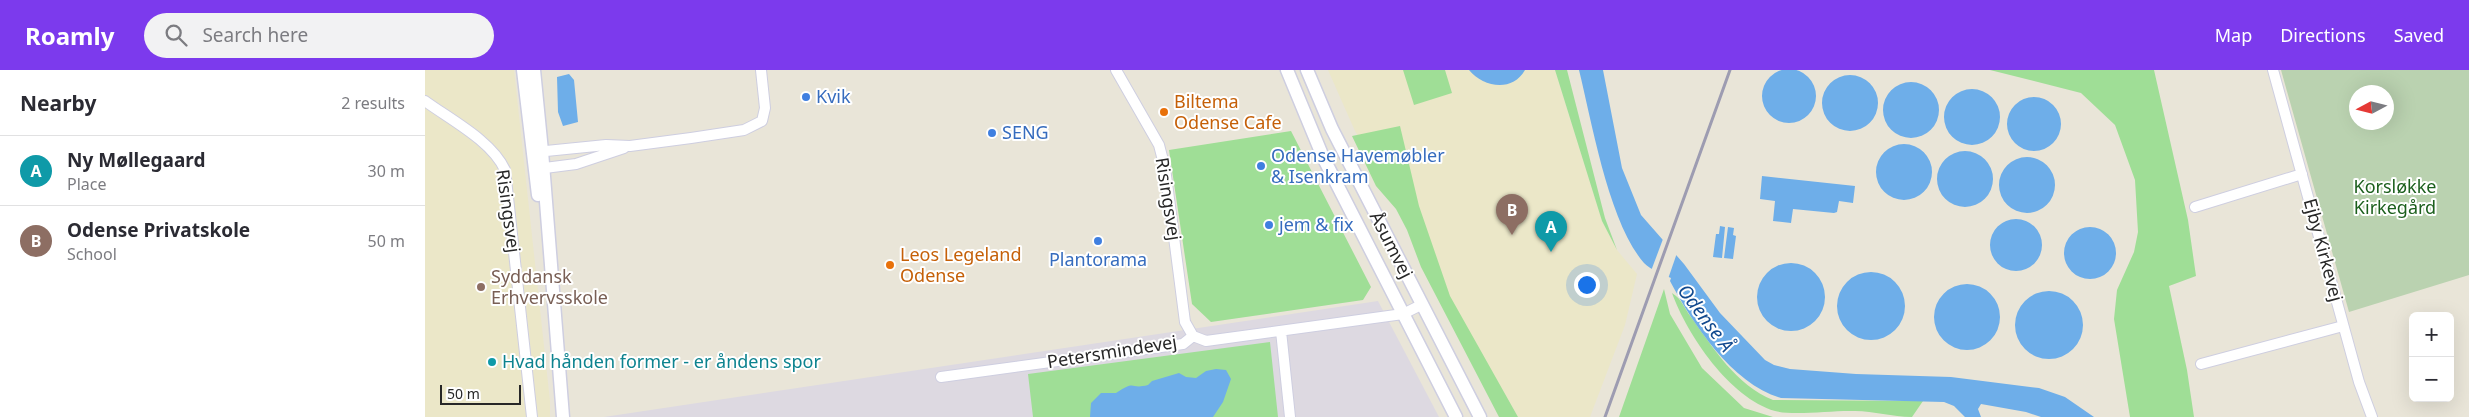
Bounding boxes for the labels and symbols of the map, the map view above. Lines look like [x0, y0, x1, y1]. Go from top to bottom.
place label: Kvik [816, 84, 851, 108]
north arrow [2349, 85, 2394, 130]
place label: Biltema Odense Cafe [1174, 89, 1282, 134]
marker: Kvik [800, 91, 812, 103]
marker: Biltema Odense Cafe [1158, 106, 1170, 118]
place label: SENG [1002, 120, 1049, 144]
marker: SENG [986, 127, 998, 139]
place label: Odense Havemøbler & Isenkram [1271, 143, 1445, 188]
street label: Risingsvej [1151, 156, 1187, 242]
marker: Odense Havemøbler & Isenkram [1255, 160, 1267, 172]
street label: Risingsvej [491, 168, 527, 254]
park label: Korsløkke Kirkegård [2354, 174, 2437, 219]
pin: B [1496, 194, 1528, 235]
street label: Ejby Kirkevej [2299, 196, 2349, 304]
street label: Åsumvej [1365, 207, 1419, 282]
pin: A [1535, 211, 1567, 252]
place label: jem & fix [1278, 212, 1354, 236]
marker: jem & fix [1263, 219, 1275, 231]
marker: Plantorama [1092, 235, 1104, 247]
place label: Leos Legeland Odense [900, 242, 1022, 287]
place label: Plantorama [1049, 247, 1147, 271]
marker: Leos Legeland Odense [884, 259, 896, 271]
place label: Syddansk Erhvervsskole [491, 264, 608, 309]
your location [1574, 272, 1600, 298]
water label: Odense Å [1672, 279, 1740, 357]
marker: Syddansk Erhvervsskole [475, 281, 487, 293]
street label: Petersmindevej [1045, 329, 1178, 373]
place label: Hvad hånden former - er åndens spor [502, 349, 822, 373]
marker: Hvad hånden former - er åndens spor [486, 356, 498, 368]
scale bar [440, 382, 521, 405]

